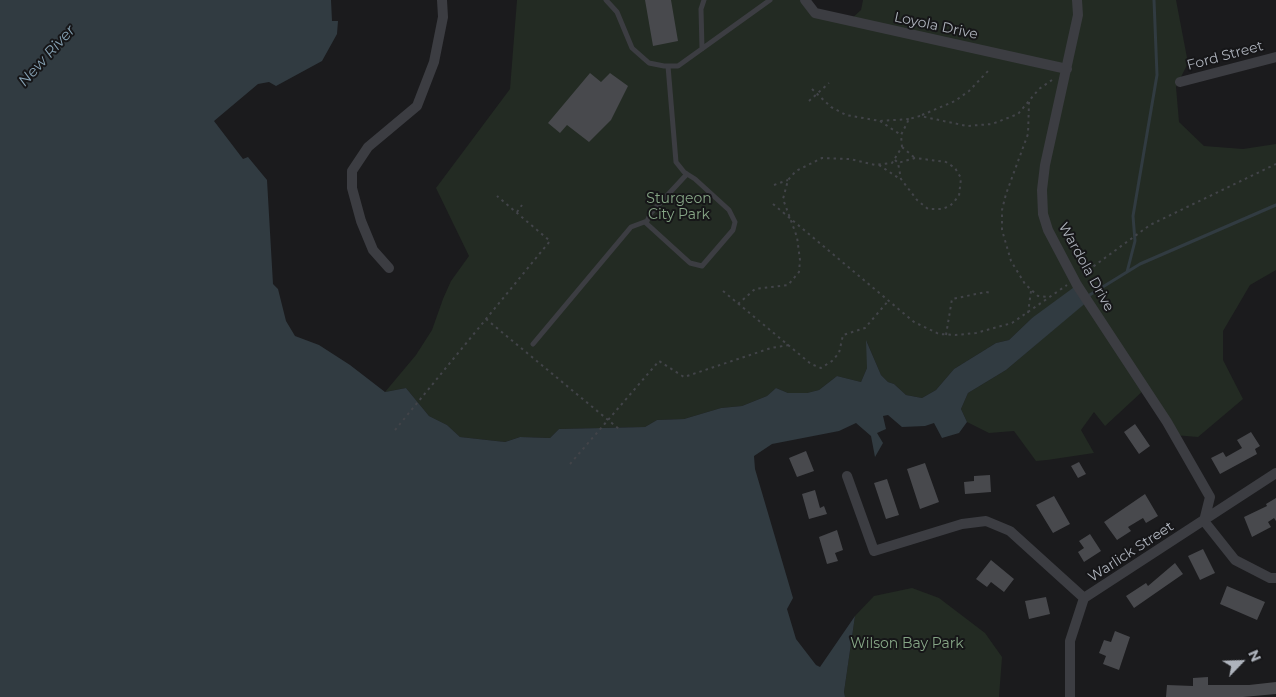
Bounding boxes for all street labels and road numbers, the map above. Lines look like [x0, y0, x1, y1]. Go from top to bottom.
street label: Loyola Drive [893, 9, 979, 43]
street label: Ford Street [1185, 38, 1265, 74]
street label: Wardola Drive [1055, 220, 1117, 314]
street label: Warlick Street [1085, 518, 1177, 586]

